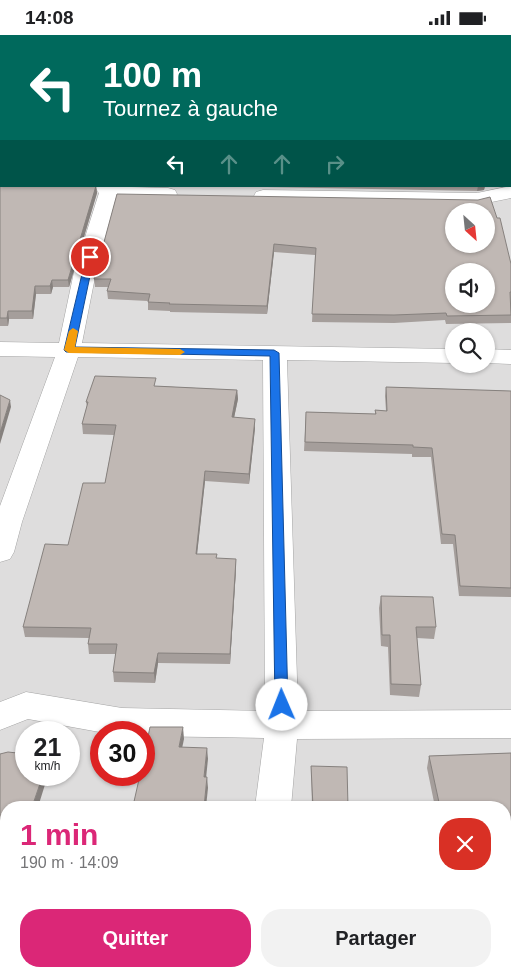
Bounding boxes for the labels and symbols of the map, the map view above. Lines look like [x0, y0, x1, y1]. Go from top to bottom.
north arrow [445, 203, 495, 253]
pin [69, 236, 111, 278]
position arrow [255, 678, 307, 730]
speed limit sign: 30 [90, 721, 155, 786]

